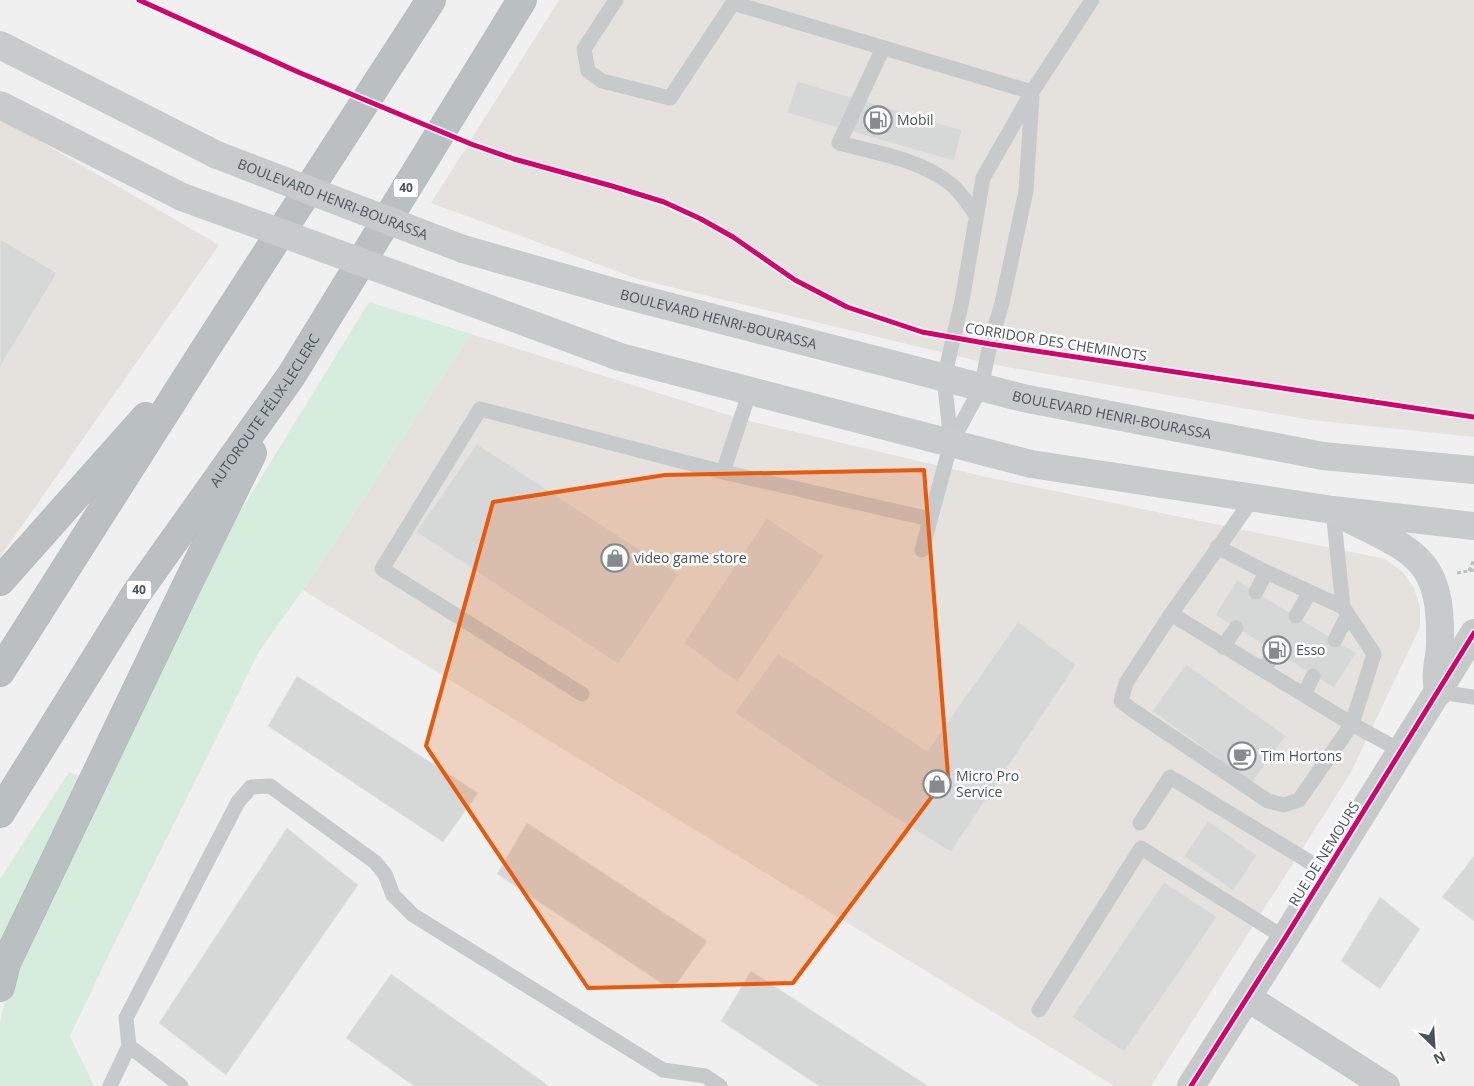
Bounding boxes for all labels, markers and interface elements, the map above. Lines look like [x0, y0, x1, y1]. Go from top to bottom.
fuel station icon: Mobil [863, 105, 893, 135]
place label: Mobil [897, 110, 934, 129]
street label: BOULEVARD HENRI-BOURASSA [235, 154, 431, 244]
road number: 40 [394, 178, 418, 198]
street label: BOULEVARD HENRI-BOURASSA [618, 284, 819, 353]
street label: CORRIDOR DES CHEMINOTS [964, 318, 1148, 365]
street label: AUTOROUTE FÉLIX-LECLERC [205, 330, 324, 491]
street label: BOULEVARD HENRI-BOURASSA [1010, 386, 1213, 443]
shop icon: video game store [600, 543, 630, 573]
place label: video game store [634, 548, 747, 567]
road number: 40 [126, 580, 152, 600]
fuel station icon: Esso [1262, 635, 1292, 665]
place label: Esso [1296, 640, 1326, 659]
cafe icon: Tim Hortons [1227, 741, 1257, 771]
place label: Tim Hortons [1261, 746, 1342, 765]
place label: Micro Pro Service [956, 766, 1019, 801]
shop icon: Micro Pro Service [922, 769, 952, 799]
street label: RUE DE NEMOURS [1284, 798, 1363, 910]
north arrow [1409, 1021, 1459, 1071]
text: N [1431, 1047, 1449, 1069]

